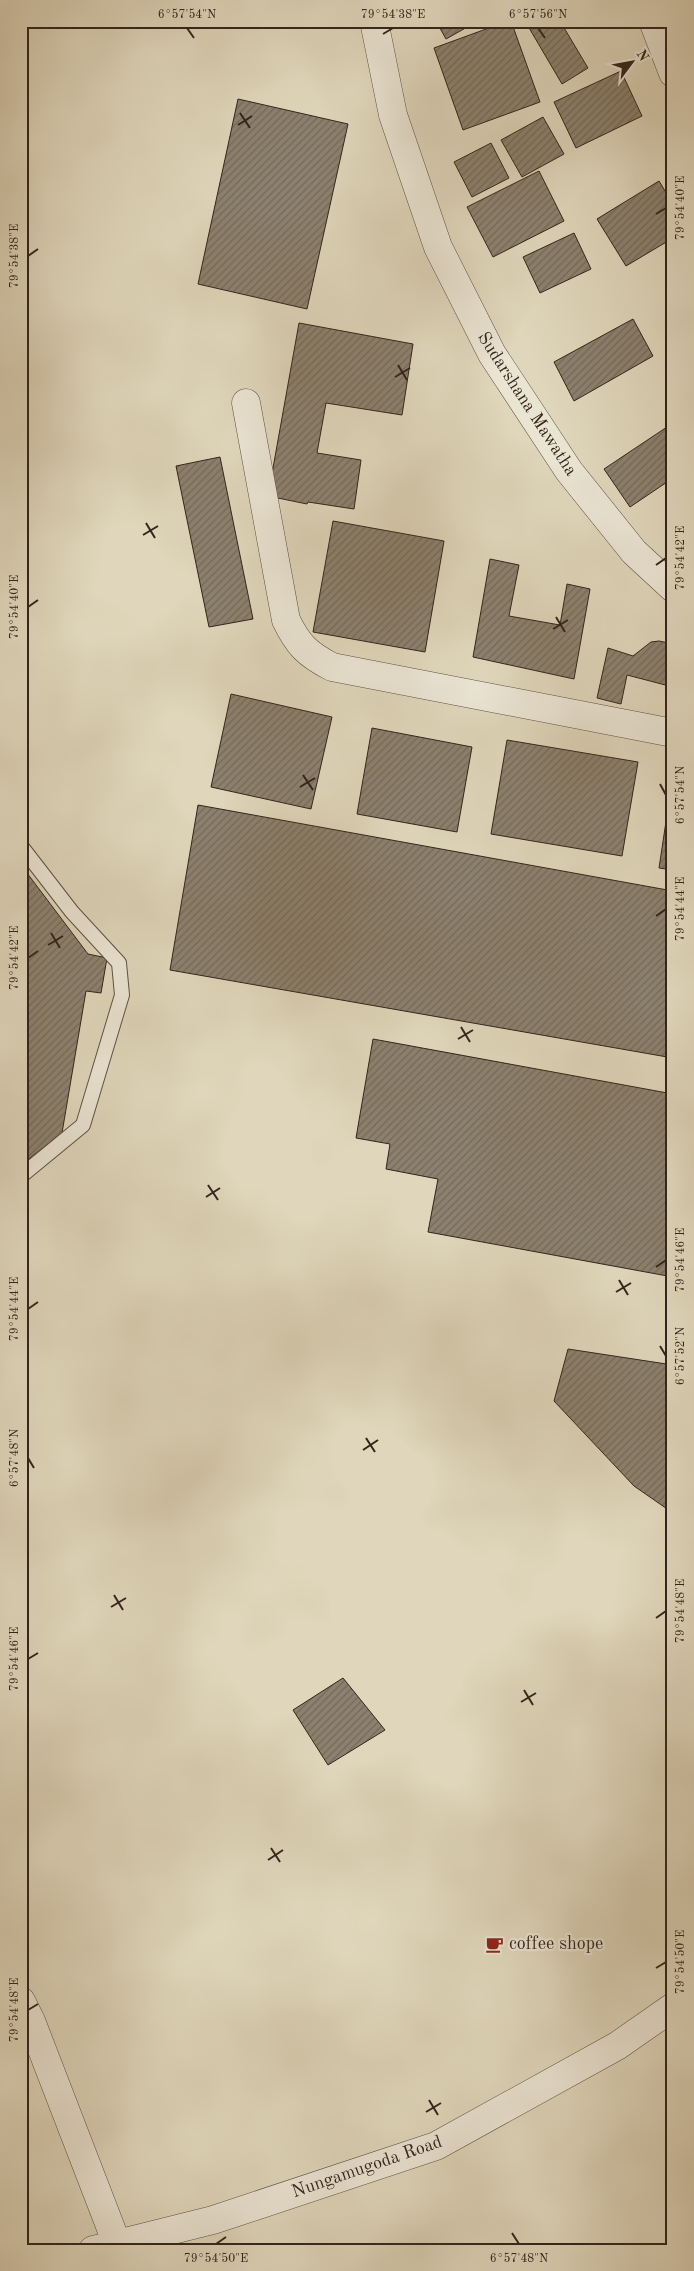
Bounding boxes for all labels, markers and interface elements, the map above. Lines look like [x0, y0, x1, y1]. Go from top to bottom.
text: 6°57'54"N [158, 8, 216, 21]
text: 79°54'38"E [361, 8, 425, 21]
text: 6°57'56"N [509, 8, 567, 21]
north arrow [606, 38, 656, 88]
text: N [633, 47, 651, 64]
text: 79°54'40"E [674, 176, 687, 240]
text: 79°54'38"E [8, 224, 21, 288]
street label: Sudarshana Mawatha [474, 329, 580, 479]
text: 79°54'42"E [674, 526, 687, 590]
text: 79°54'40"E [8, 575, 21, 639]
text: 6°57'54"N [674, 766, 687, 824]
text: 79°54'44"E [674, 877, 687, 941]
text: 79°54'42"E [8, 926, 21, 990]
text: 79°54'46"E [674, 1228, 687, 1292]
text: 79°54'44"E [8, 1277, 21, 1341]
text: 6°57'52"N [674, 1327, 687, 1385]
text: 6°57'48"N [8, 1429, 21, 1487]
text: 79°54'48"E [674, 1579, 687, 1643]
text: 79°54'46"E [8, 1627, 21, 1691]
text: 79°54'50"E [674, 1930, 687, 1994]
cafe icon: coffee shope [485, 1934, 505, 1954]
place label: coffee shope [509, 1935, 603, 1953]
text: 79°54'48"E [8, 1978, 21, 2042]
street label: Nungamugoda Road [289, 2133, 445, 2201]
text: 79°54'50"E [184, 2252, 248, 2265]
text: 6°57'48"N [490, 2252, 548, 2265]

